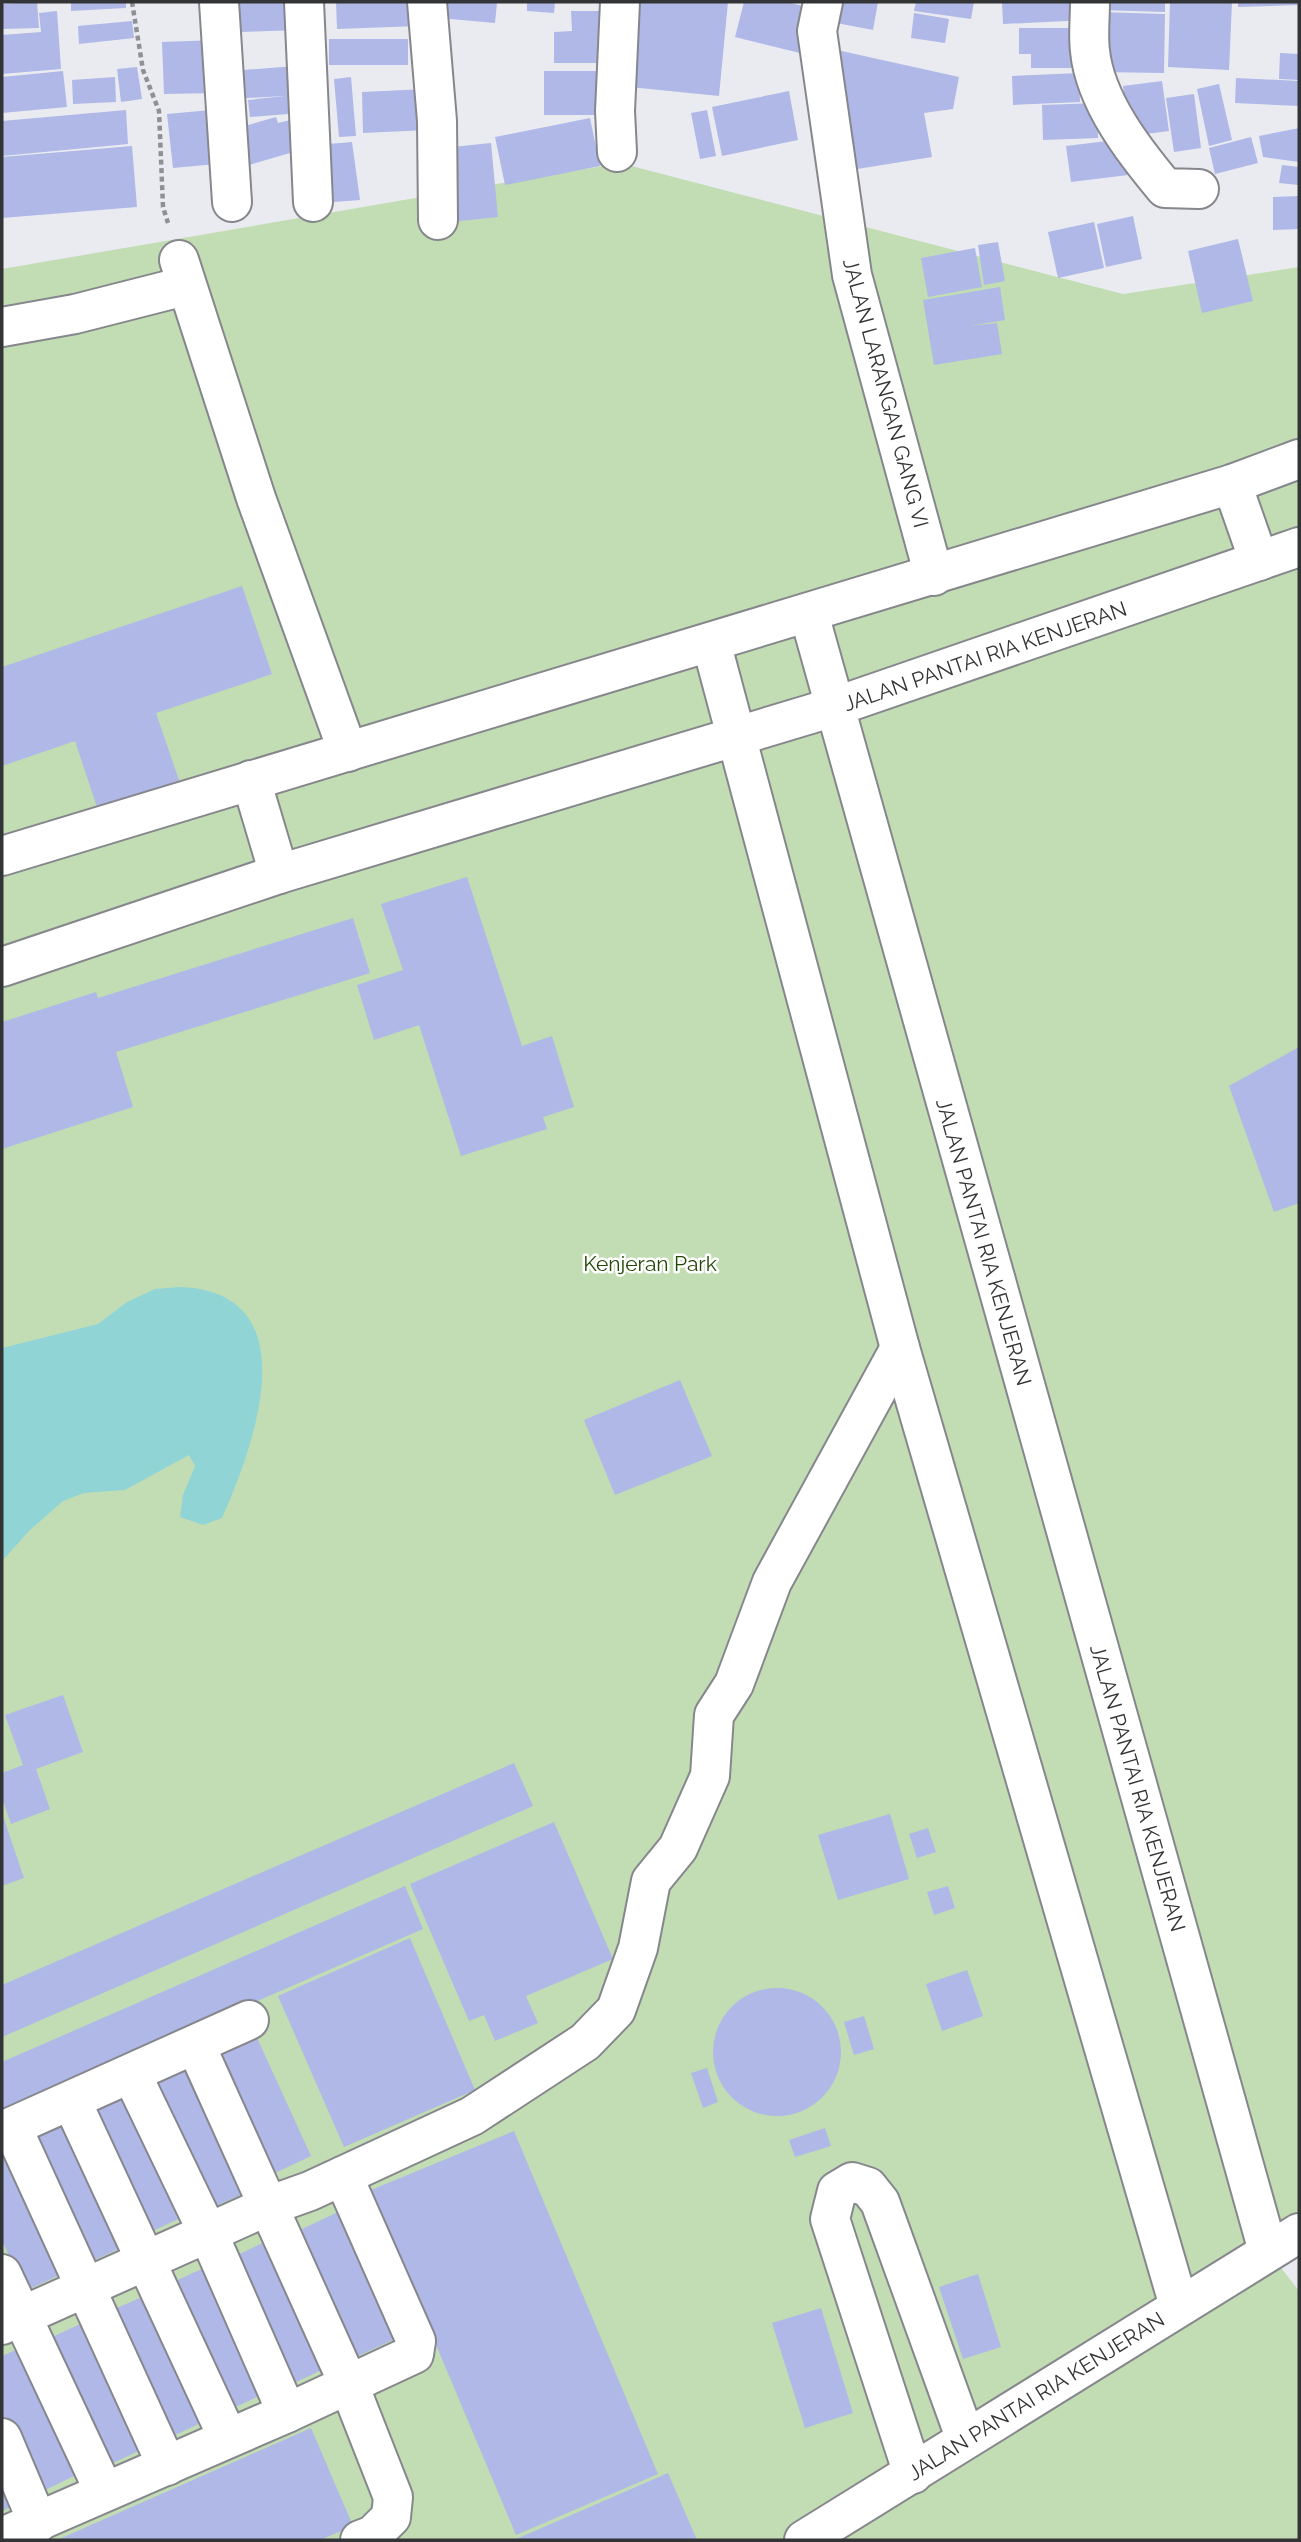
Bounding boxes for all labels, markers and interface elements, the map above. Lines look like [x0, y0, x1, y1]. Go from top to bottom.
street label: JALAN LARANGAN GANG VI [838, 256, 934, 530]
street label: JALAN PANTAI RIA KENJERAN [840, 596, 1130, 716]
street label: JALAN PANTAI RIA KENJERAN [931, 1095, 1037, 1389]
park label: Kenjeran Park [583, 1251, 717, 1276]
street label: JALAN PANTAI RIA KENJERAN [1085, 1641, 1191, 1935]
street label: JALAN PANTAI RIA KENJERAN [903, 2306, 1169, 2486]

